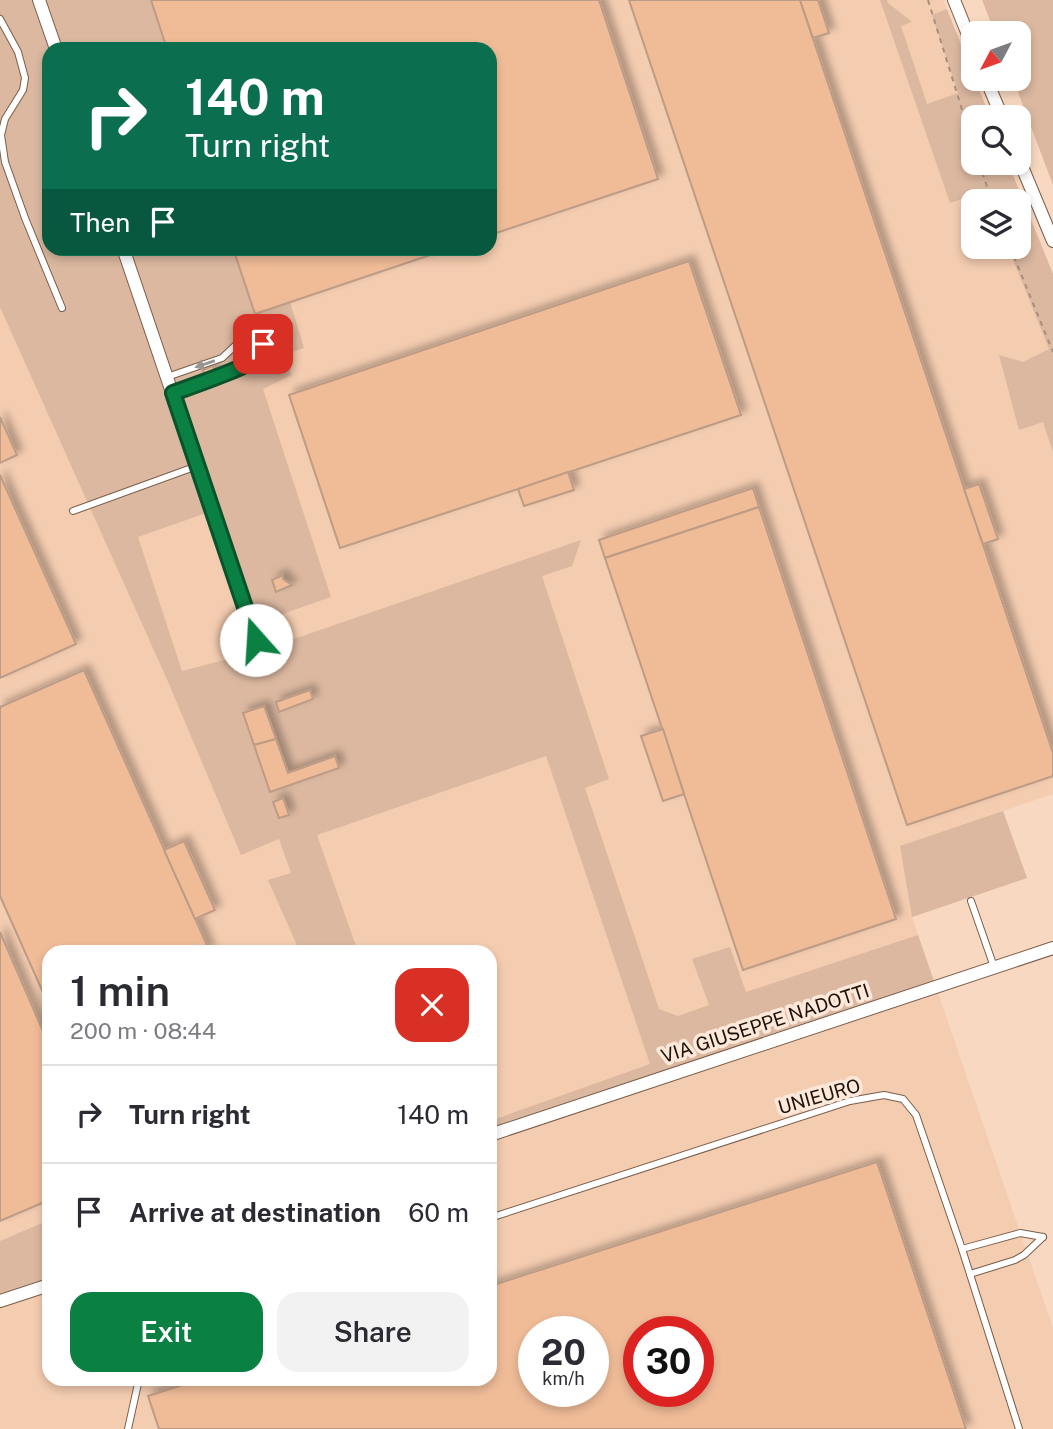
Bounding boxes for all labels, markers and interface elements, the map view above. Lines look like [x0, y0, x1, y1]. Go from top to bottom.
north arrow [961, 21, 1031, 91]
map controls [961, 21, 1031, 259]
text: 140 m [185, 68, 325, 126]
icon: right [70, 70, 161, 161]
button: search [961, 105, 1031, 175]
text: Turn right [185, 127, 330, 164]
button: layers [961, 189, 1031, 259]
icon: arrive [144, 203, 182, 241]
text: Then [70, 207, 130, 238]
pin [233, 314, 293, 374]
icon: arrive [244, 325, 282, 363]
one-way arrow [195, 359, 216, 370]
position arrow [219, 603, 293, 677]
text: 1 min [70, 966, 170, 1015]
button: close [395, 968, 469, 1042]
street label: VIA GIUSEPPE NADOTTI [658, 979, 872, 1067]
text: 200 m · 08:44 [70, 1017, 216, 1044]
street label: UNIEURO [775, 1074, 863, 1118]
icon: right [70, 1095, 108, 1133]
text: Turn right [129, 1099, 251, 1130]
text: 140 m [397, 1099, 469, 1130]
icon: arrive [70, 1193, 108, 1231]
text: Arrive at destination [129, 1197, 381, 1228]
text: 60 m [408, 1197, 469, 1228]
button: Exit [70, 1292, 263, 1372]
button: Share [277, 1292, 469, 1372]
speed limit sign: 30 [623, 1316, 714, 1407]
text: 20 [541, 1332, 586, 1373]
text: km/h [542, 1368, 585, 1389]

